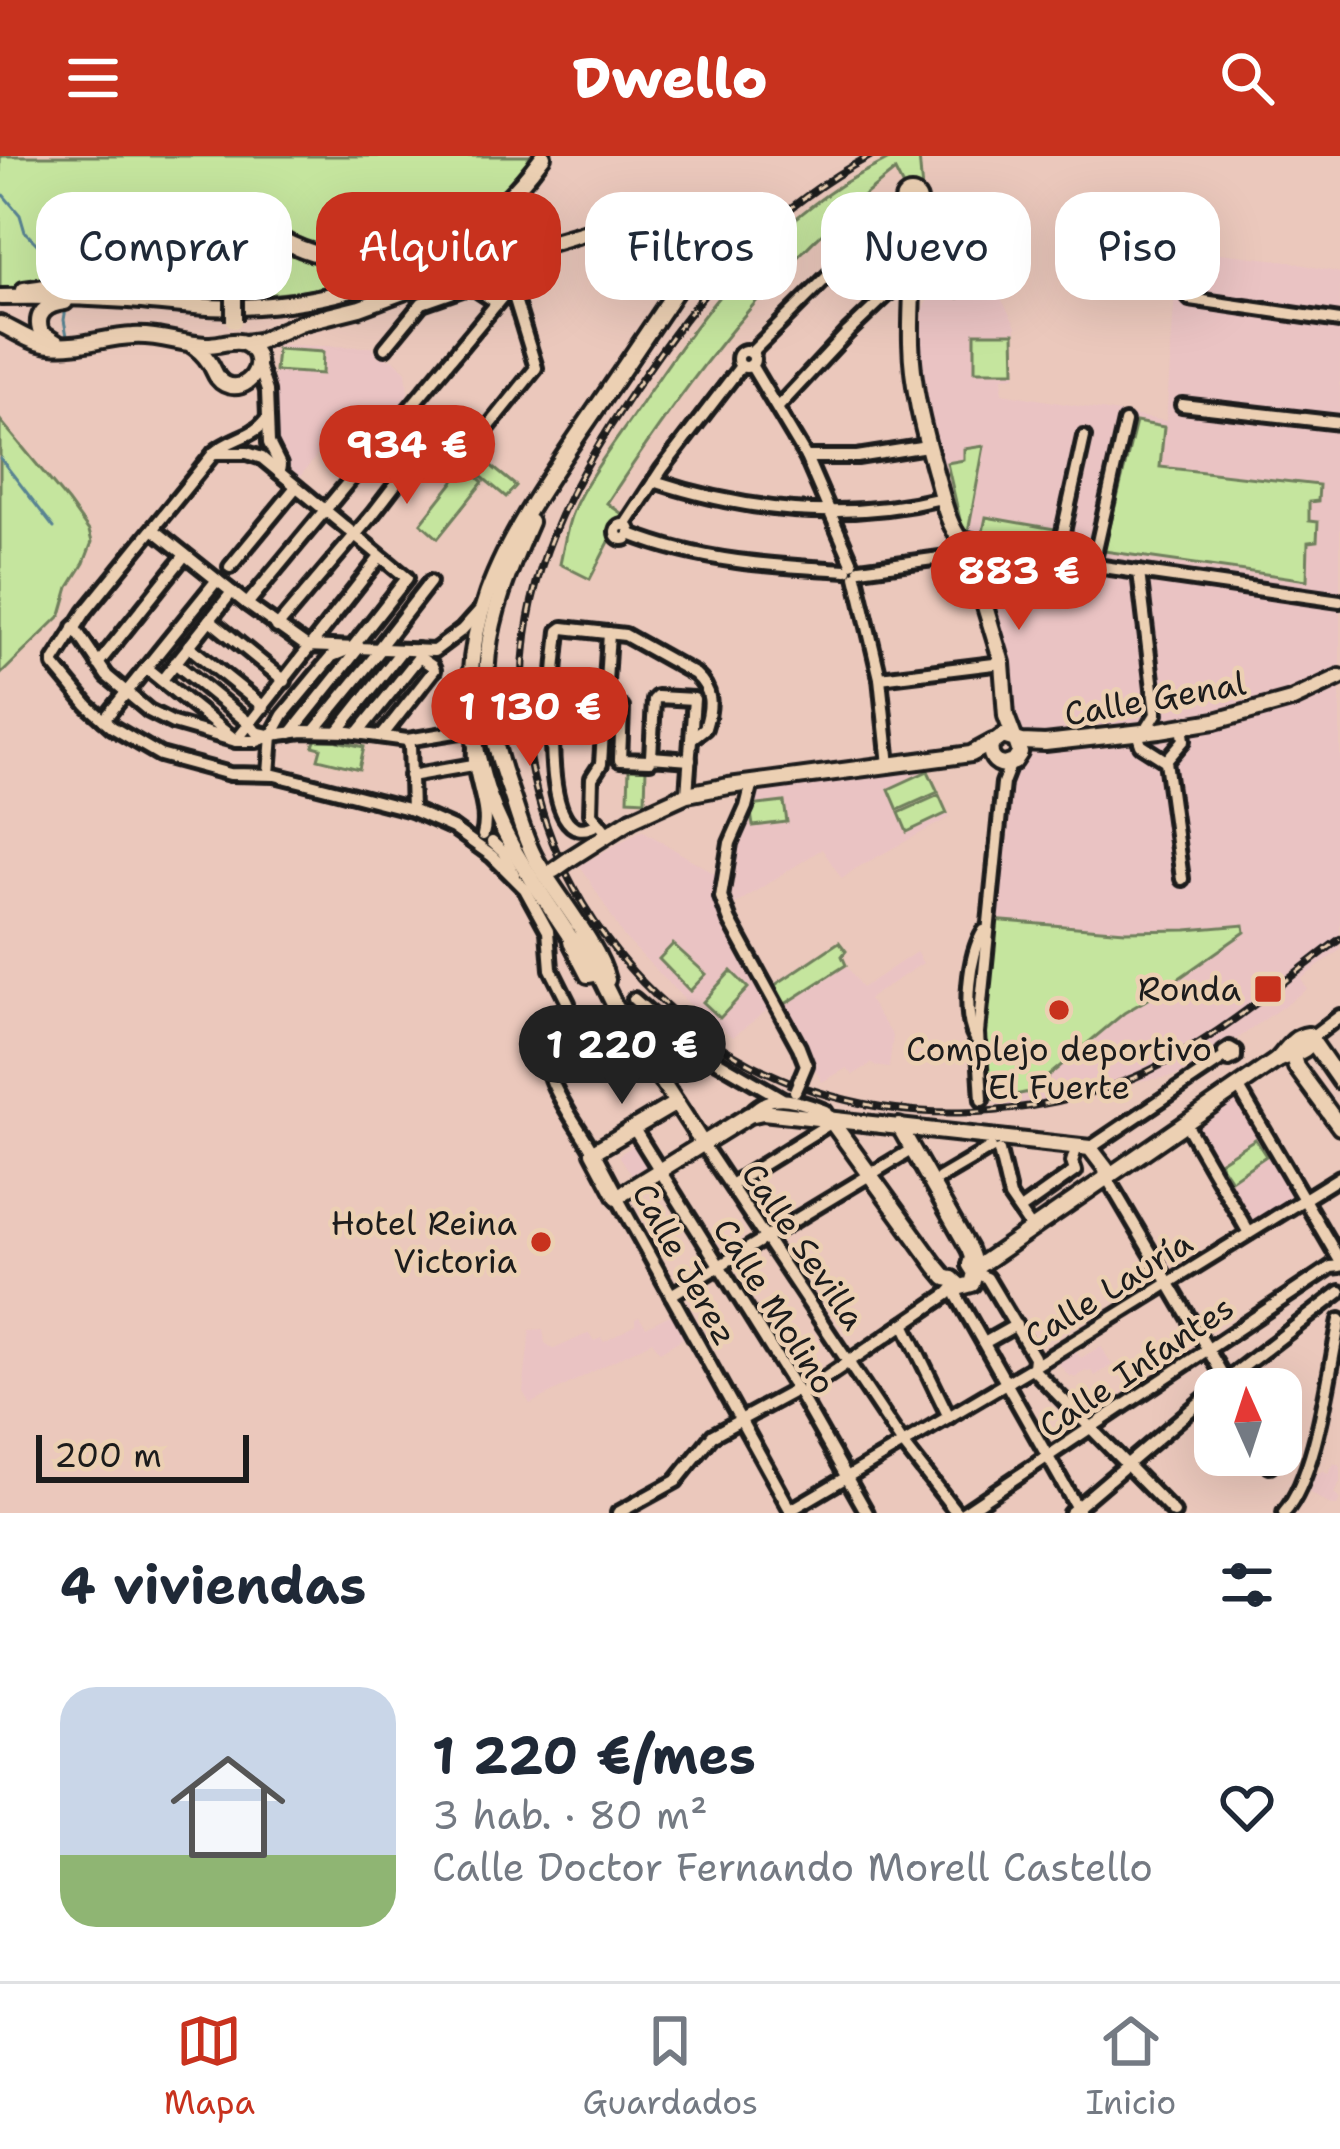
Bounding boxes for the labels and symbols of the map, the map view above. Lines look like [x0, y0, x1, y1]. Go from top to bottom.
pin: 934 € [323, 405, 491, 507]
pin: 883 € [935, 531, 1103, 633]
street label: Calle Genal [1061, 660, 1249, 737]
pin: 1 130 € [419, 667, 641, 769]
place label: Ronda [1138, 967, 1241, 1012]
marker: Ronda [1252, 973, 1284, 1005]
marker: Complejo deportivo El Fuerte [1046, 997, 1072, 1023]
pin: 1 220 € [511, 1005, 733, 1107]
place label: Complejo deportivo El Fuerte [906, 1027, 1212, 1110]
street label: Calle Sevilla [731, 1154, 876, 1339]
street label: Calle Jerez [622, 1175, 748, 1353]
place label: Hotel Reina Victoria [331, 1201, 517, 1284]
street label: Calle Molino [703, 1210, 847, 1403]
street label: Calle Lauría [1016, 1220, 1201, 1359]
marker: Hotel Reina Victoria [528, 1229, 554, 1255]
street label: Calle Infantes [1030, 1285, 1242, 1448]
north arrow [1194, 1368, 1302, 1476]
scale bar [36, 1429, 249, 1482]

